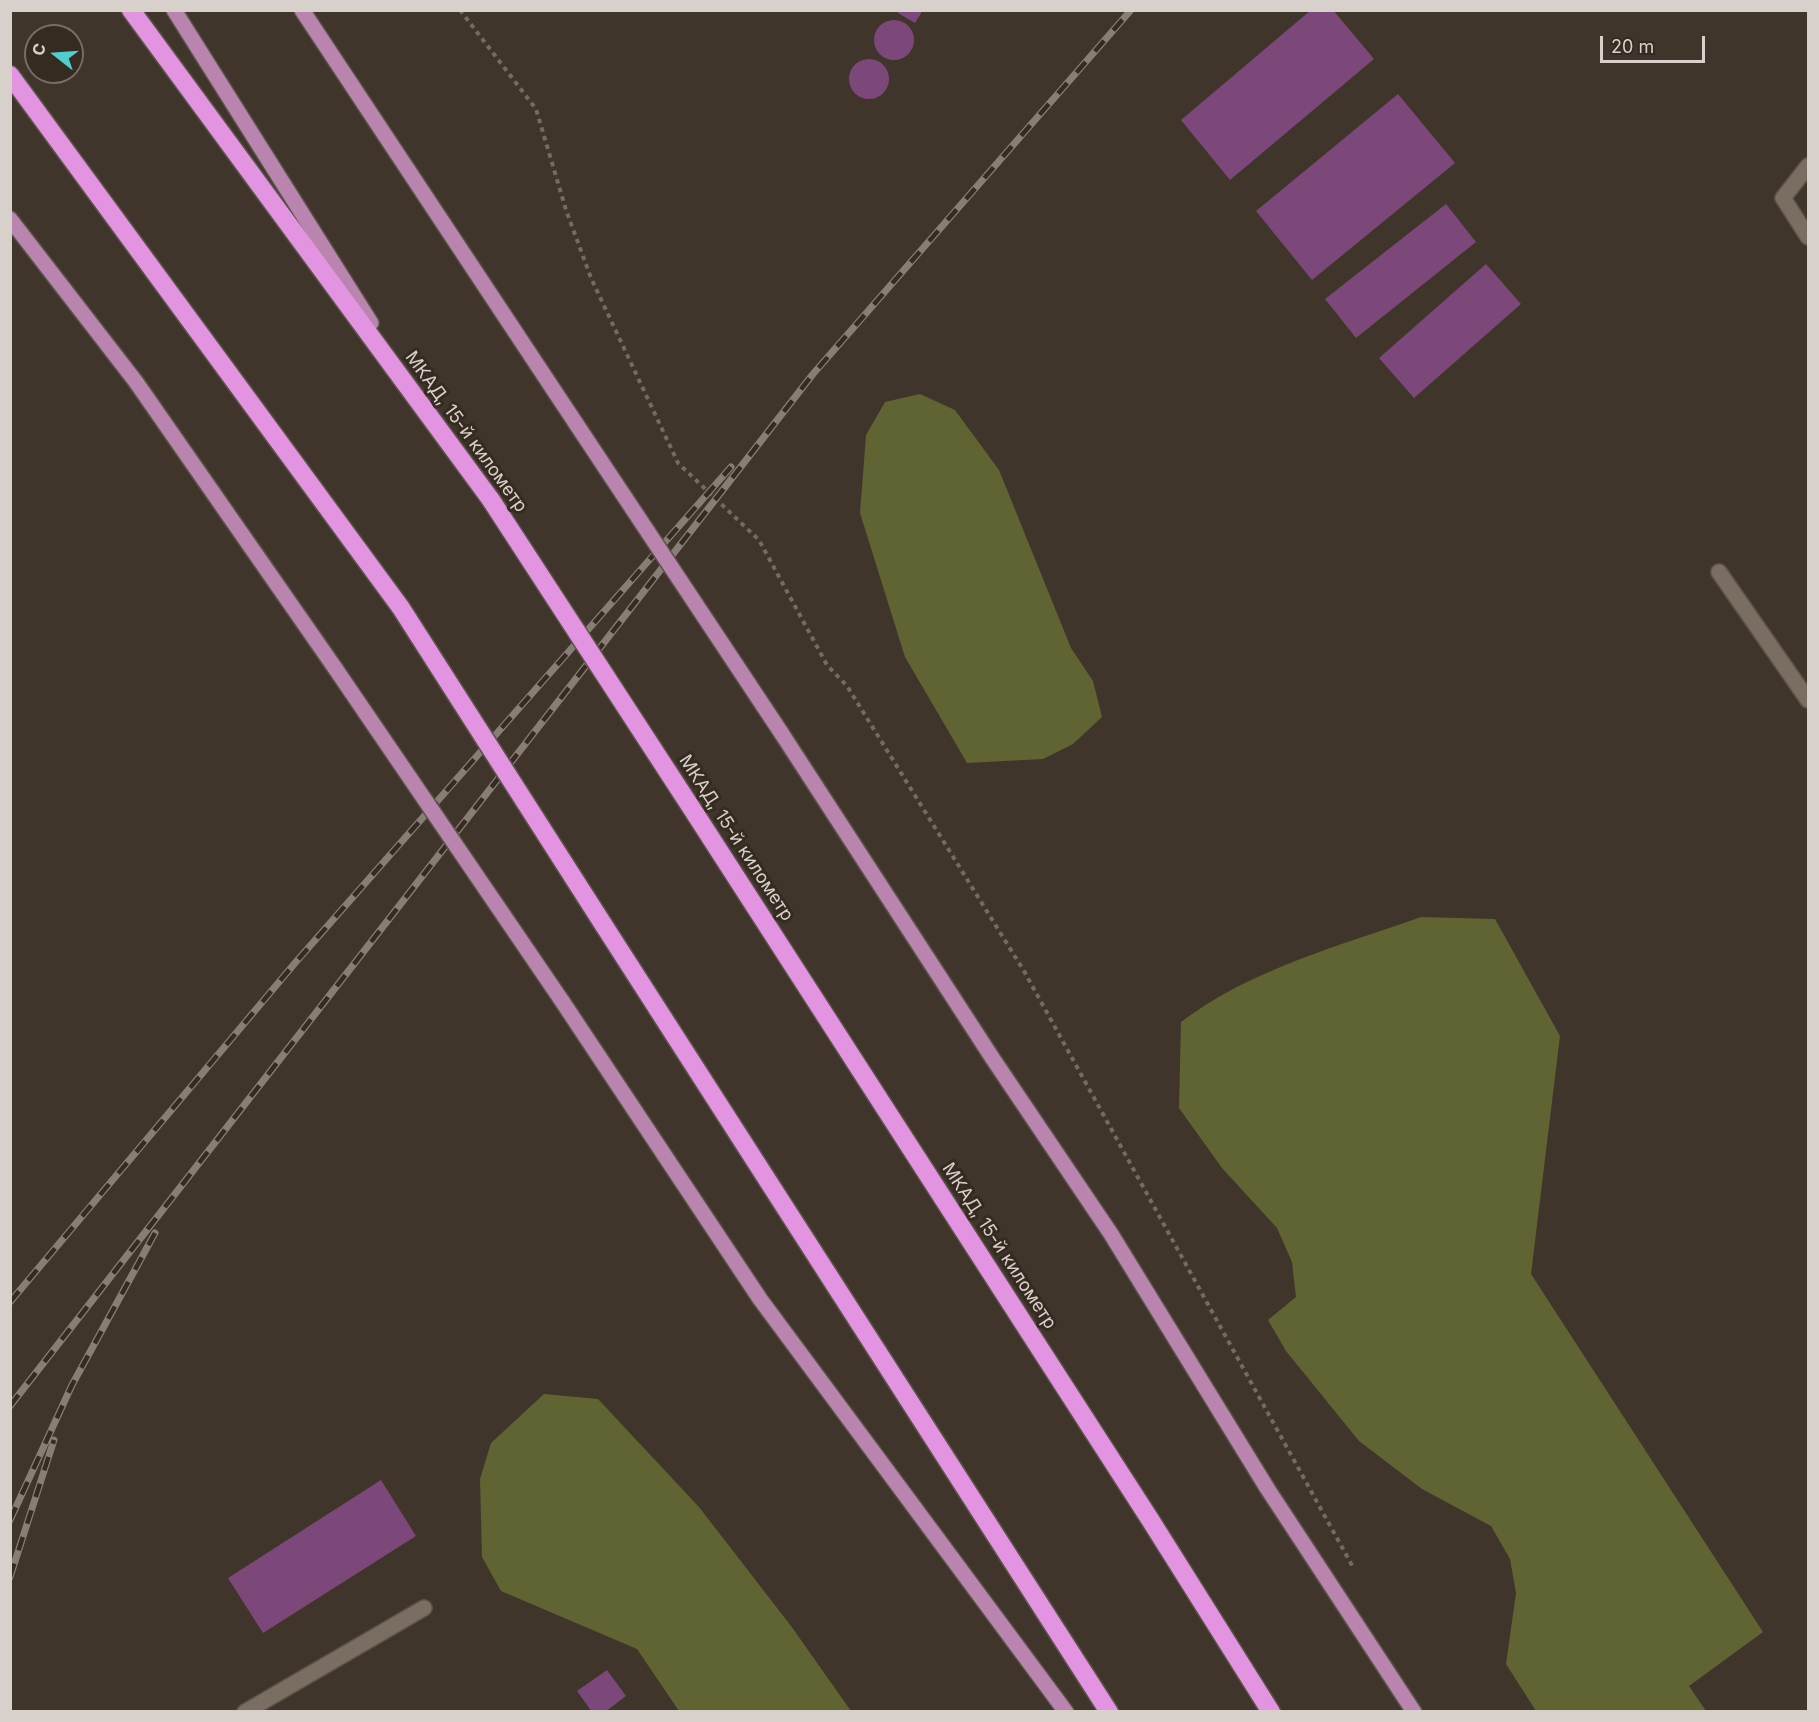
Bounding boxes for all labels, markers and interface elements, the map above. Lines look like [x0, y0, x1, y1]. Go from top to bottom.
north arrow [24, 24, 84, 84]
scale bar [1603, 24, 1708, 62]
text: 20 m [1611, 36, 1654, 57]
text: С [27, 41, 50, 58]
street label: МКАД, 15-й километр [400, 347, 532, 517]
street label: МКАД, 15-й километр [674, 751, 798, 925]
street label: МКАД, 15-й километр [937, 1159, 1061, 1333]

